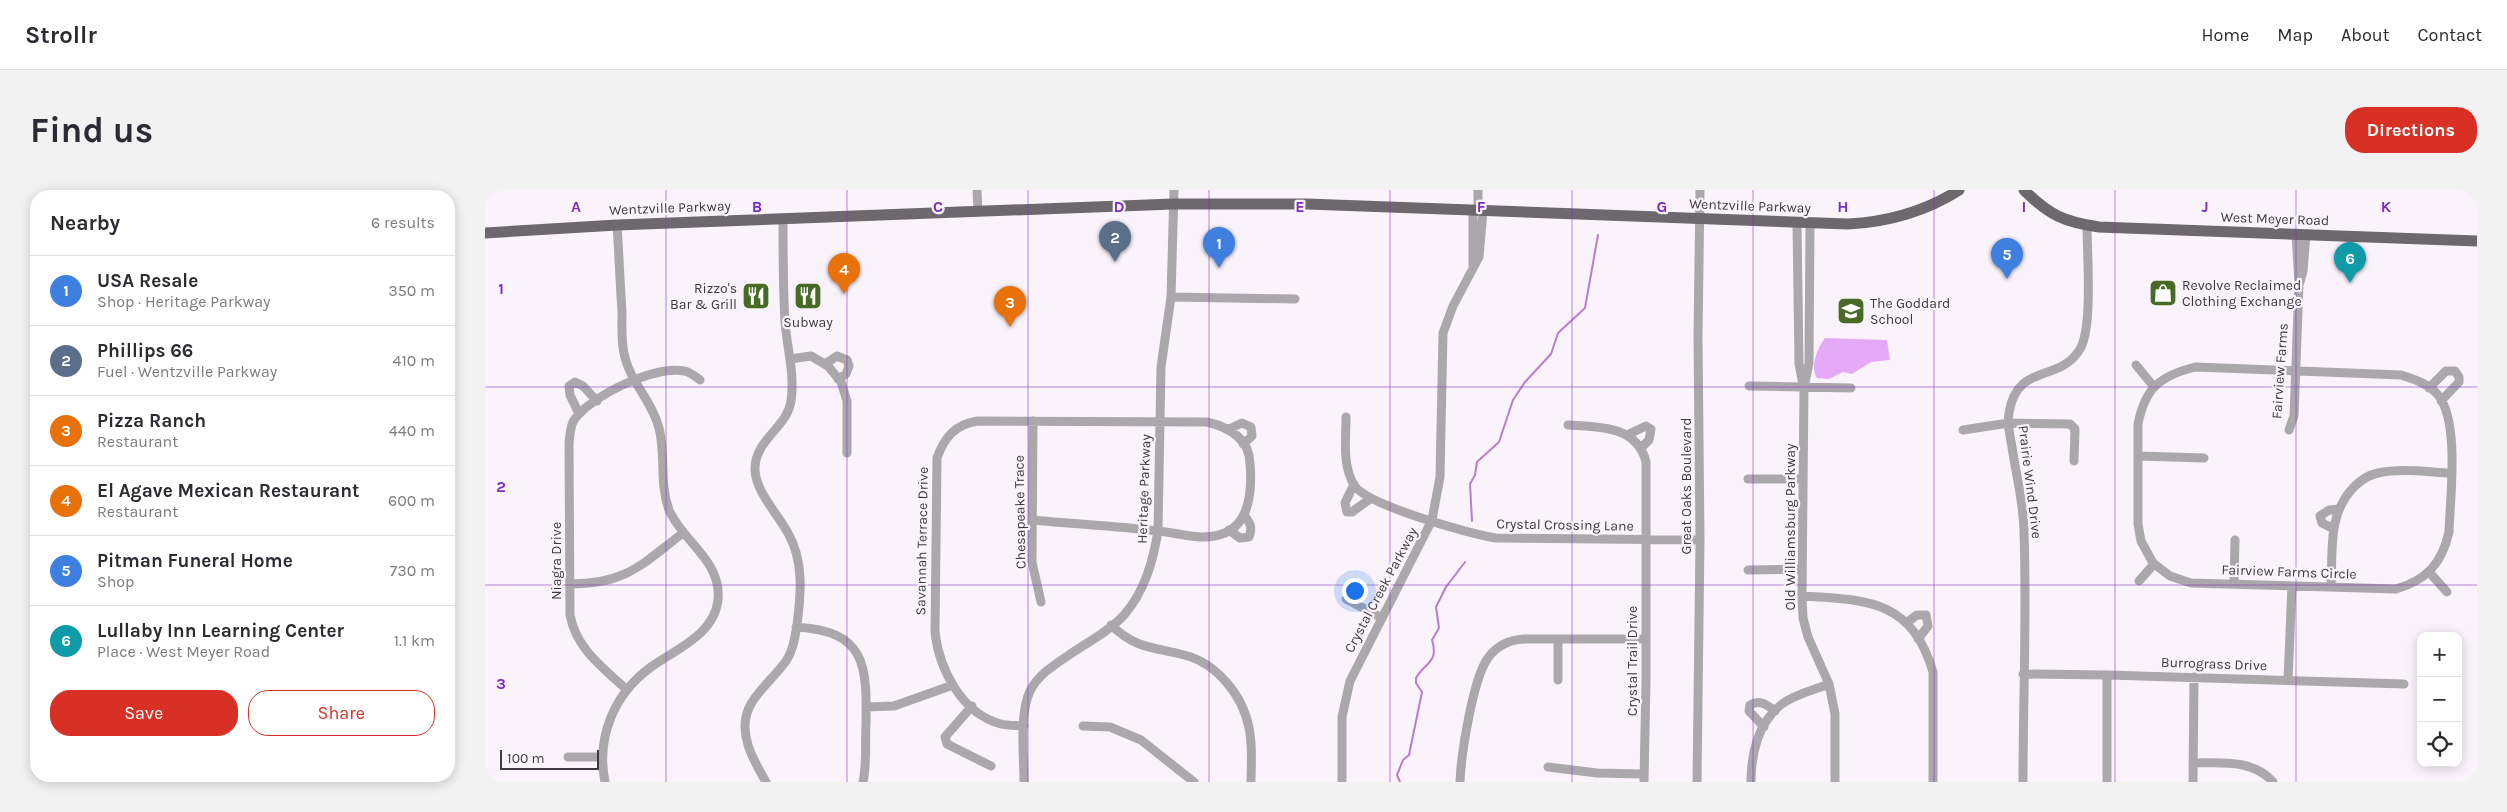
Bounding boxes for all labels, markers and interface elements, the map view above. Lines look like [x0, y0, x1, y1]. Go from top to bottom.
text: Strollr [25, 21, 97, 49]
text: Home [2201, 24, 2249, 46]
text: Map [2277, 24, 2313, 46]
text: About [2341, 24, 2390, 46]
text: Contact [2418, 24, 2482, 46]
button: Directions [2345, 107, 2477, 153]
text: Find us [30, 110, 153, 151]
street label: Wentzville Parkway [1689, 195, 1812, 217]
text: A [571, 197, 581, 216]
street label: Wentzville Parkway [609, 197, 732, 219]
text: B [752, 197, 762, 216]
text: C [933, 197, 943, 216]
text: D [1114, 197, 1125, 216]
text: E [1295, 197, 1305, 216]
text: F [1477, 197, 1486, 216]
text: G [1657, 197, 1667, 216]
text: H [1837, 197, 1849, 216]
text: I [2022, 197, 2026, 216]
text: J [2201, 197, 2209, 216]
text: K [2381, 197, 2392, 216]
street label: West Meyer Road [2220, 209, 2330, 229]
text: Nearby [50, 211, 120, 235]
text: 6 results [371, 213, 435, 232]
pin: 2 [1099, 221, 1131, 262]
pin: 1 [1203, 227, 1235, 268]
pin: 5 [1991, 238, 2023, 279]
pin: 6 [2334, 242, 2366, 283]
pin: 4 [828, 253, 860, 294]
text: USA Resale [97, 270, 198, 292]
place label: Revolve Reclaimed Clothing Exchange [2182, 277, 2302, 310]
shop icon: Revolve Reclaimed Clothing Exchange [2148, 278, 2178, 308]
text: 1 [498, 279, 504, 298]
place label: Rizzo's Bar & Grill [670, 280, 737, 313]
text: 1 [63, 281, 69, 300]
text: 350 m [388, 281, 435, 300]
restaurant icon: Rizzo's Bar & Grill [741, 281, 771, 311]
restaurant icon: Subway [793, 281, 823, 311]
pin: 3 [994, 286, 1026, 327]
text: Shop · Heritage Parkway [97, 292, 271, 311]
place label: The Goddard School [1870, 295, 1950, 328]
school or university icon: The Goddard School [1836, 296, 1866, 326]
place label: Subway [783, 314, 833, 331]
street label: Fairview Farms [2268, 323, 2292, 419]
text: Phillips 66 [97, 340, 193, 362]
text: 2 [61, 351, 71, 370]
text: 410 m [393, 351, 435, 370]
text: Fuel · Wentzville Parkway [97, 362, 277, 381]
text: Pizza Ranch [97, 410, 206, 432]
street label: Great Oaks Boulevard [1678, 418, 1695, 554]
text: 3 [61, 421, 71, 440]
text: 440 m [389, 421, 435, 440]
street label: Prairie Wind Drive [2015, 424, 2045, 540]
text: Restaurant [97, 432, 178, 451]
street label: Heritage Parkway [1134, 433, 1154, 544]
street label: Old Williamsburg Parkway [1782, 443, 1799, 611]
street label: Chesapeake Trace [1011, 455, 1029, 569]
street label: Savannah Terrace Drive [912, 467, 932, 615]
text: 2 [496, 477, 506, 496]
text: El Agave Mexican Restaurant [97, 480, 360, 502]
text: 4 [61, 491, 71, 510]
text: 600 m [388, 491, 435, 510]
text: Restaurant [97, 502, 178, 521]
street label: Crystal Crossing Lane [1496, 515, 1634, 535]
street label: Niagra Drive [548, 522, 565, 600]
street label: Crystal Creek Parkway [1341, 524, 1422, 656]
text: Pitman Funeral Home [97, 550, 293, 572]
text: 5 [61, 561, 71, 580]
text: 730 m [390, 561, 435, 580]
street label: Fairview Farms Circle [2221, 561, 2357, 583]
text: Shop [97, 572, 134, 591]
your location [1342, 578, 1368, 604]
street label: Crystal Trail Drive [1624, 606, 1641, 716]
text: Lullaby Inn Learning Center [97, 620, 344, 642]
text: 6 [61, 631, 71, 650]
text: 1.1 km [394, 631, 435, 650]
map controls [2417, 632, 2462, 767]
button: + [2417, 632, 2462, 677]
text: Place · West Meyer Road [97, 642, 270, 661]
street label: Burrograss Drive [2161, 654, 2267, 674]
text: 3 [496, 674, 506, 693]
button: − [2417, 677, 2462, 722]
button: Save [50, 690, 238, 736]
button: Share [248, 690, 435, 736]
button: locate [2417, 722, 2462, 767]
scale bar [500, 747, 599, 770]
text: 100 m [507, 750, 545, 767]

